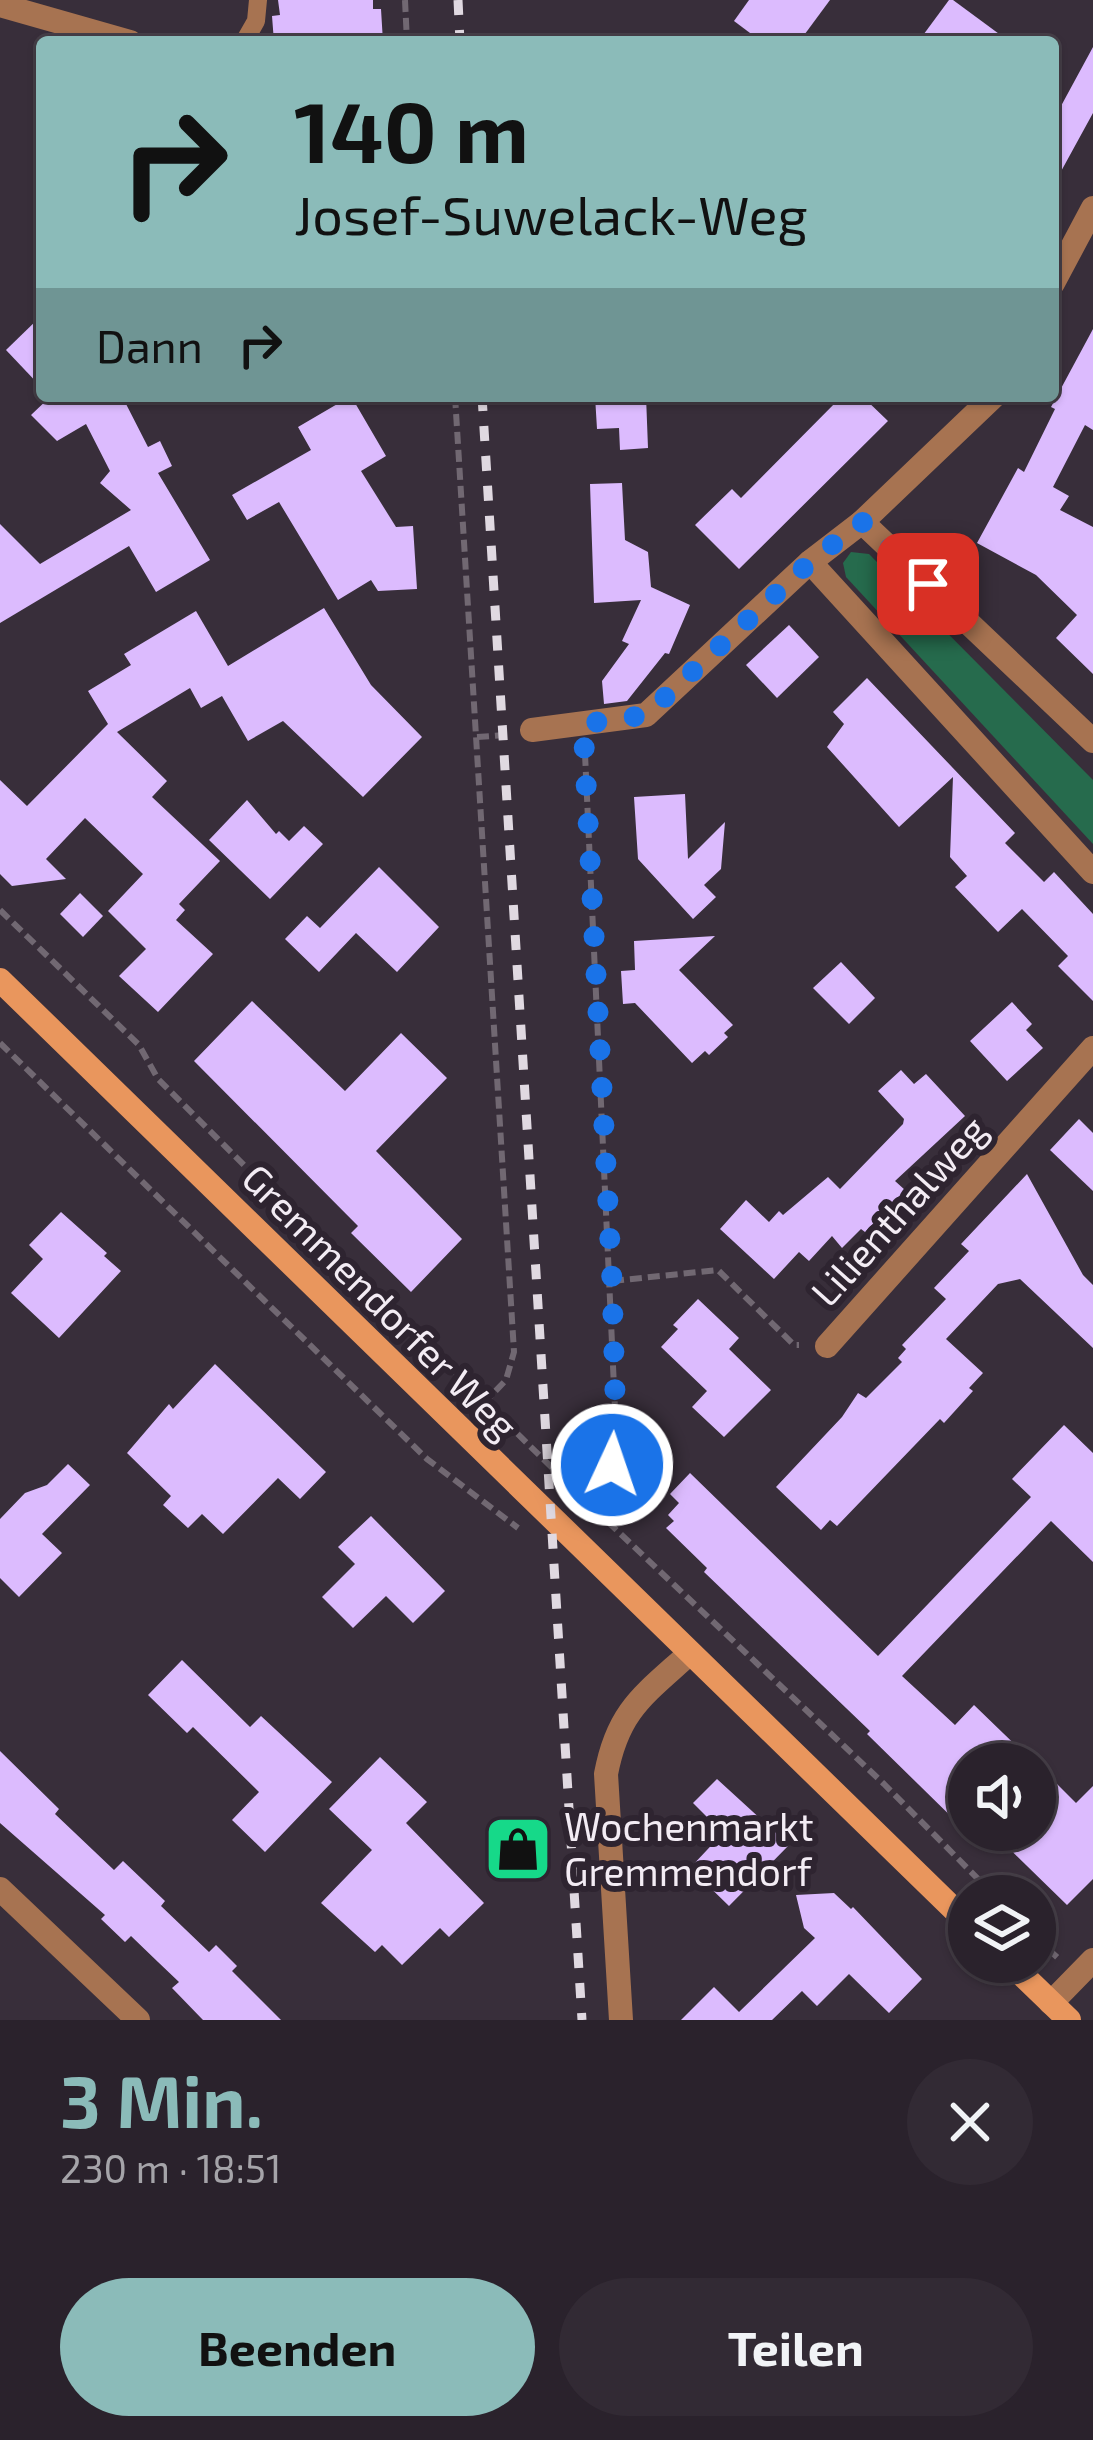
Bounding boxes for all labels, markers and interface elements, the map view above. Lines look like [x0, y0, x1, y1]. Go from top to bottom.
text: 140 m [294, 79, 529, 180]
icon: right [96, 84, 252, 240]
text: Josef-Suwelack-Weg [294, 181, 808, 246]
icon: right [227, 312, 293, 378]
text: Dann [96, 318, 203, 372]
pin [877, 533, 979, 635]
icon: arrive [895, 551, 961, 617]
street label: Lilienthalweg [800, 1105, 995, 1315]
street label: Gremmendorfer Weg [234, 1153, 529, 1448]
position arrow [549, 1402, 675, 1528]
map controls [948, 1743, 1056, 1983]
button: sound [948, 1743, 1056, 1851]
place label: Wochenmarkt Gremmendorf [564, 1802, 814, 1894]
shop icon: Wochenmarkt Gremmendorf [483, 1814, 553, 1884]
button: layers [948, 1875, 1056, 1983]
text: 3 Min. [60, 2056, 263, 2142]
button: close [907, 2059, 1033, 2185]
text: 230 m · 18:51 [60, 2144, 281, 2191]
button: Beenden [60, 2278, 535, 2416]
button: Teilen [559, 2278, 1033, 2416]

